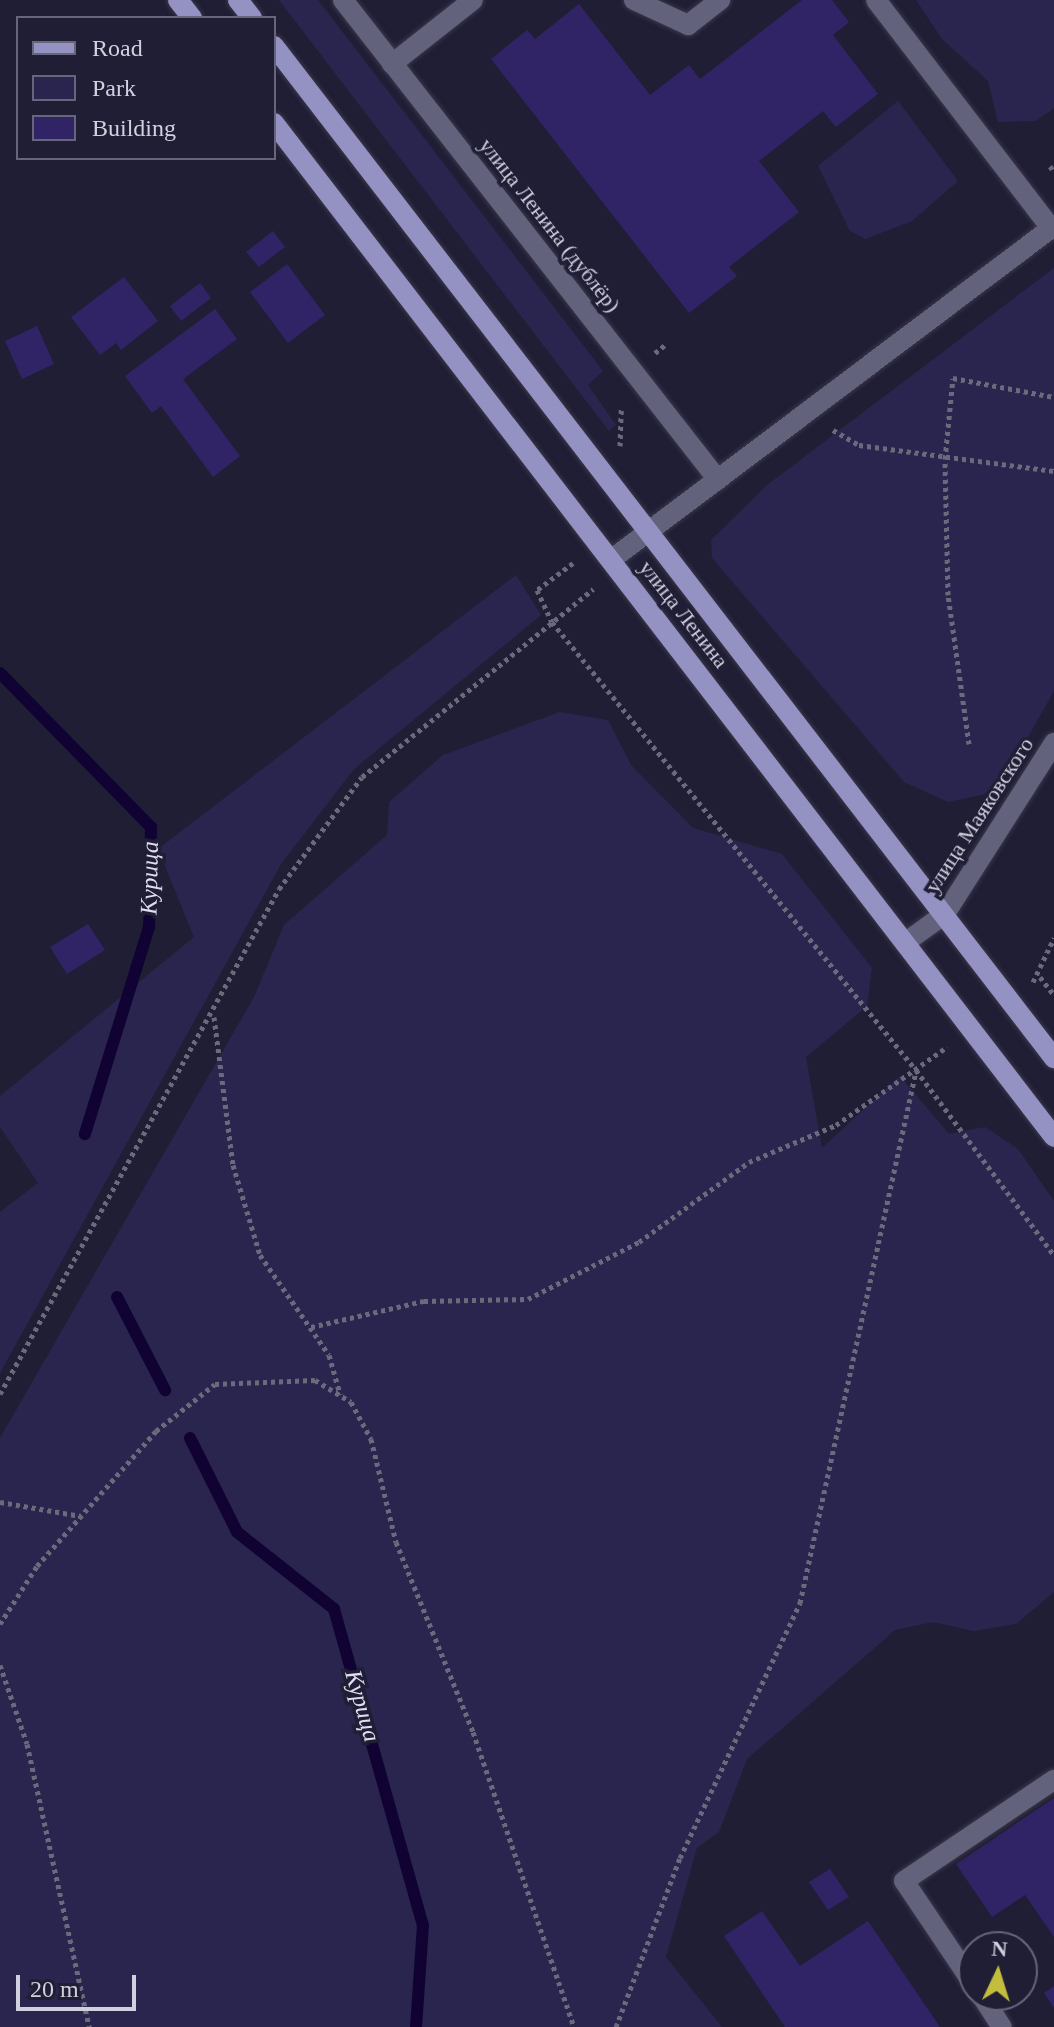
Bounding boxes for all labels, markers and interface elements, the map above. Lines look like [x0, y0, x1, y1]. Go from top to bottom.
legend [16, 16, 276, 160]
text: Road [92, 35, 143, 61]
text: Park [92, 75, 136, 101]
text: Building [92, 115, 176, 141]
street label: улица Ленина (дублёр) [474, 133, 626, 317]
street label: улица Ленина [634, 555, 734, 673]
street label: улица Маяковского [919, 732, 1039, 898]
water label: Курица [135, 841, 165, 915]
water label: Курица [338, 1667, 386, 1745]
north arrow [958, 1931, 1038, 2011]
text: N [991, 1936, 1008, 1962]
scale bar [20, 1959, 140, 2009]
text: 20 m [30, 1976, 79, 2002]

